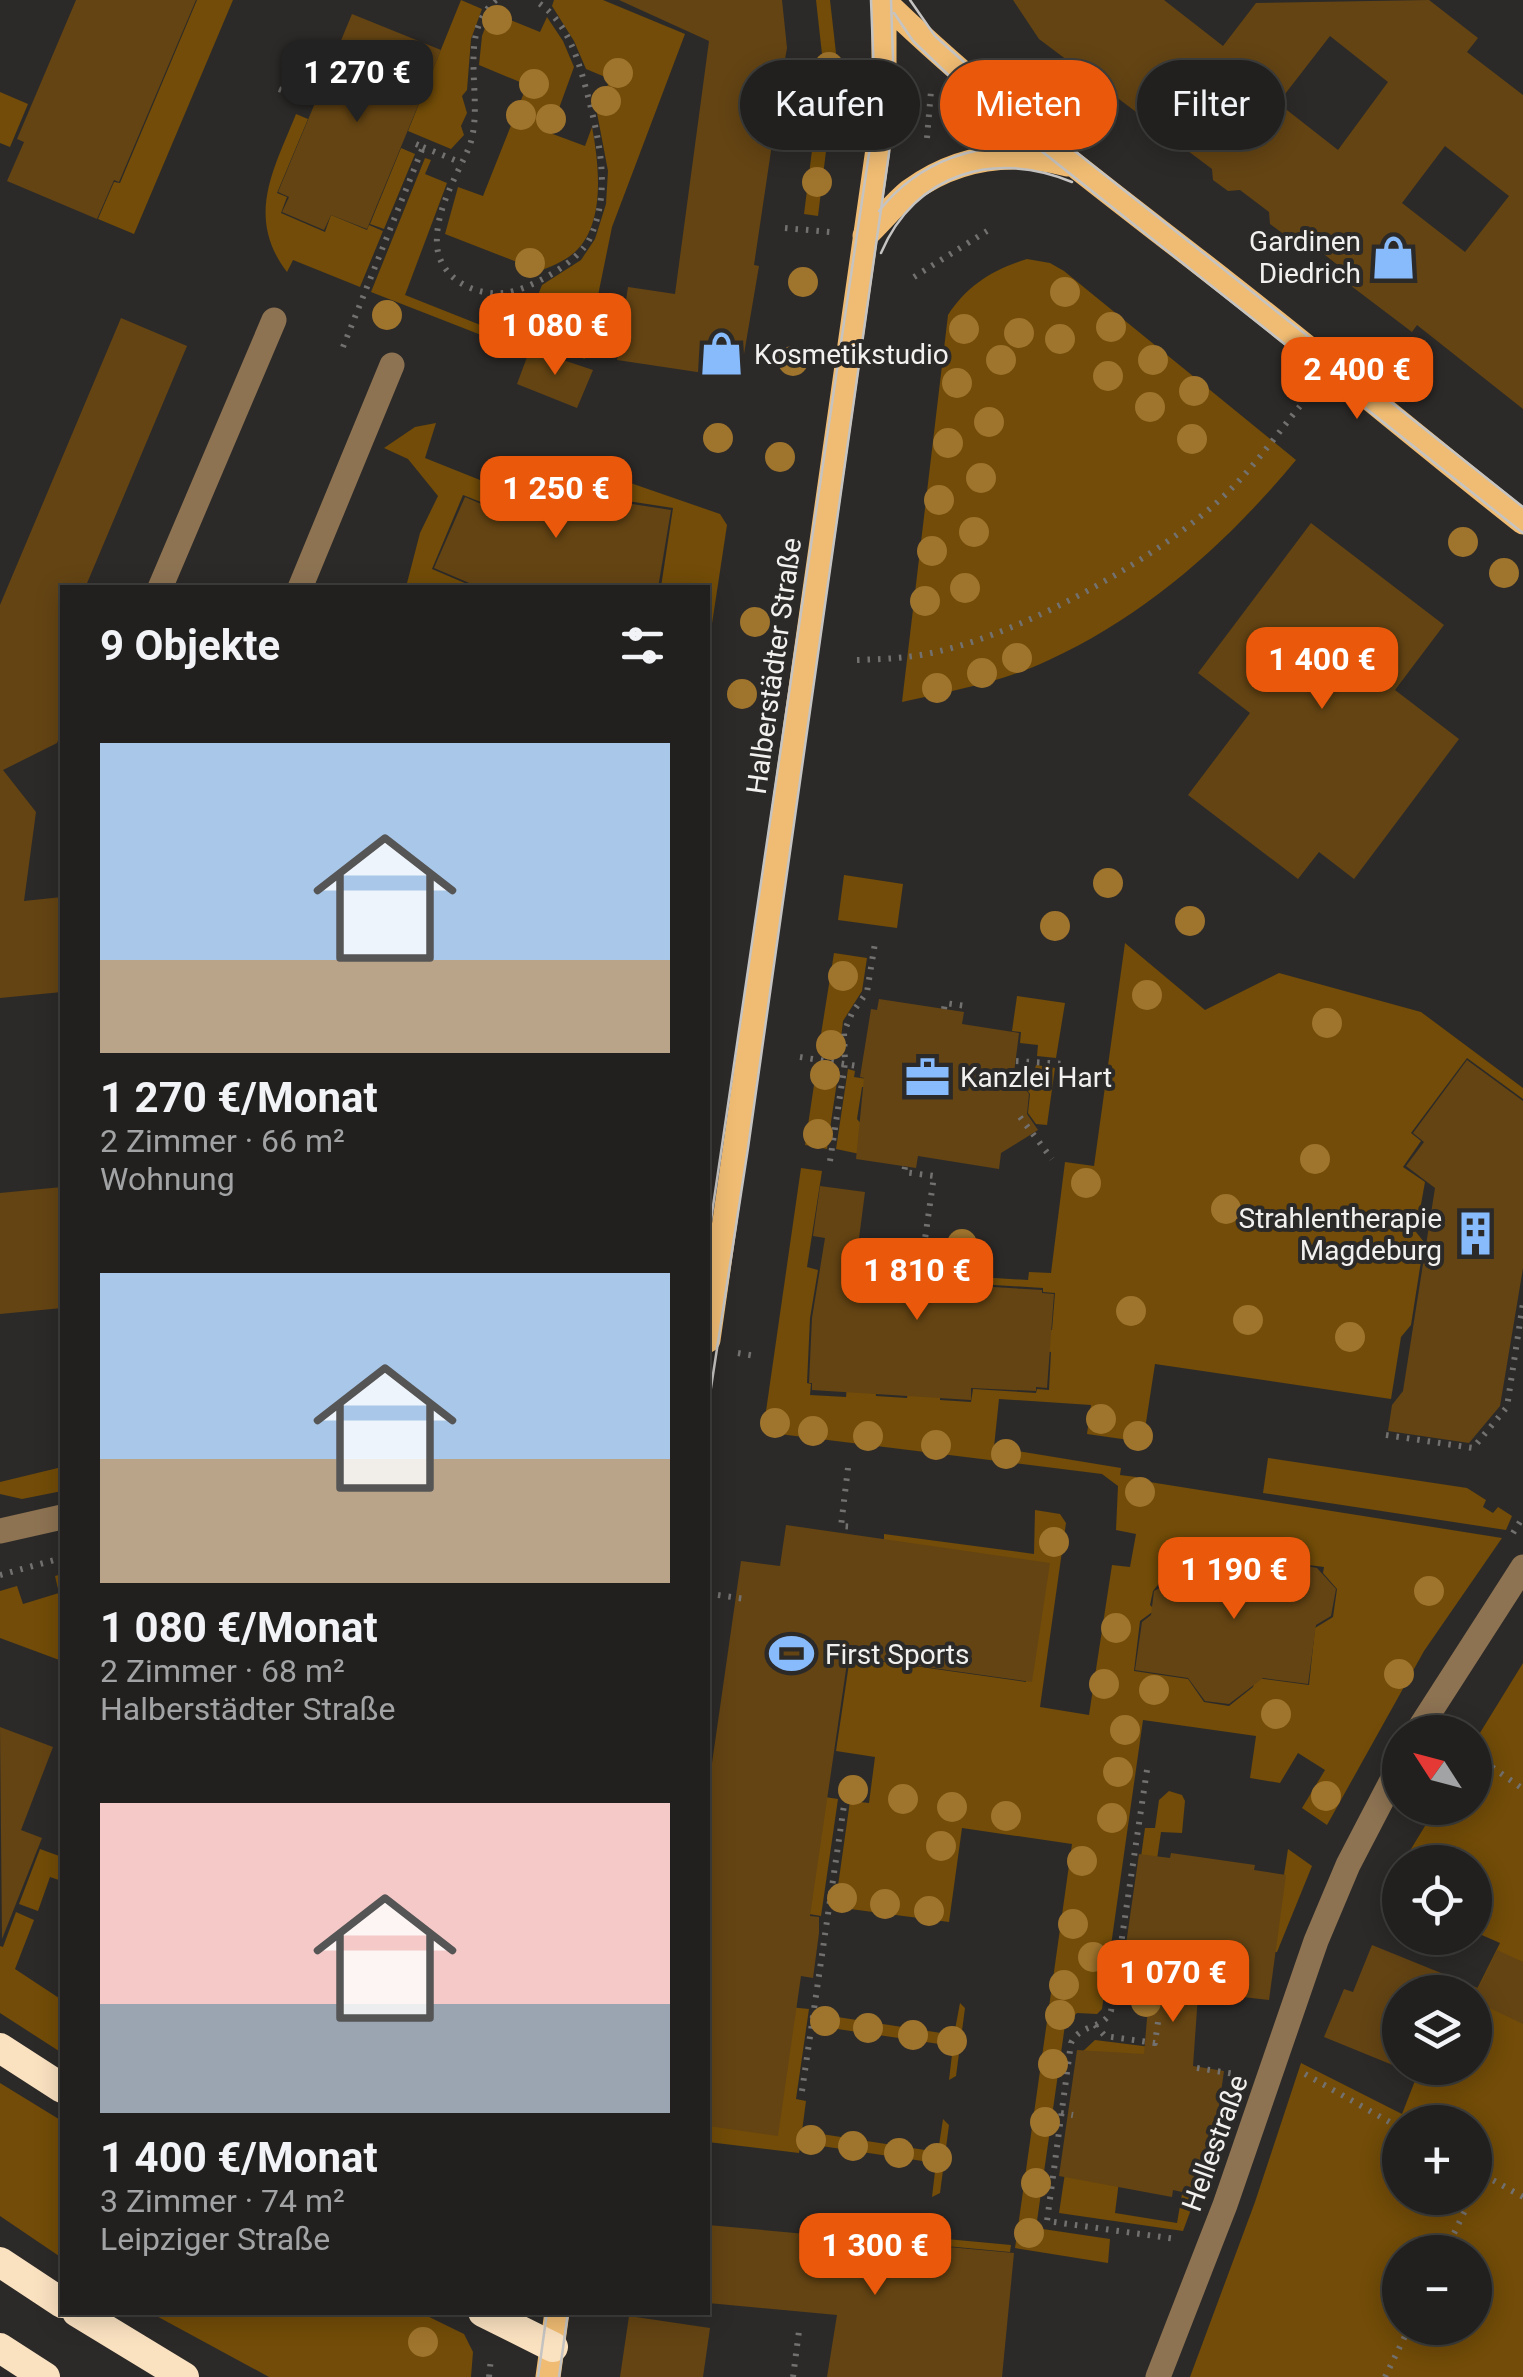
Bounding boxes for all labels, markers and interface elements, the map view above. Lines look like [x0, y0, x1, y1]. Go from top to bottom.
pin: 1 270 € [265, 40, 449, 125]
text: 1 270 € [303, 53, 411, 91]
chip: Kaufen [740, 60, 920, 150]
chip: Mieten [940, 60, 1117, 150]
chip: Filter [1137, 60, 1285, 150]
place label: Gardinen Diedrich [1249, 225, 1361, 290]
shop icon: Gardinen Diedrich [1370, 233, 1418, 281]
pin: 1 080 € [463, 293, 647, 378]
text: 1 080 € [501, 306, 609, 344]
shop icon: Kosmetikstudio [697, 330, 745, 378]
pin: 2 400 € [1265, 337, 1449, 422]
place label: Kosmetikstudio [754, 338, 949, 371]
text: 2 400 € [1303, 350, 1411, 388]
pin: 1 250 € [464, 456, 648, 541]
text: 1 250 € [502, 469, 610, 507]
street label: Halberstädter Straße [740, 536, 808, 796]
icon: filters [615, 618, 670, 673]
text: 9 Objekte [100, 621, 280, 670]
pin: 1 400 € [1230, 627, 1414, 712]
text: 1 400 € [1268, 640, 1376, 678]
icon: home [295, 808, 475, 988]
office icon: Kanzlei Hart [903, 1053, 951, 1101]
place label: Kanzlei Hart [960, 1061, 1112, 1094]
text: 1 270 €/Monat [100, 1073, 378, 1122]
text: 2 Zimmer · 66 m² [100, 1122, 345, 1160]
text: Wohnung [100, 1160, 235, 1198]
place label: Strahlentherapie Magdeburg [1239, 1202, 1442, 1267]
building icon: Strahlentherapie Magdeburg [1451, 1210, 1499, 1258]
pin: 1 810 € [825, 1238, 1009, 1323]
text: 1 810 € [863, 1251, 971, 1289]
icon: home [295, 1338, 475, 1518]
pin: 1 190 € [1142, 1537, 1326, 1622]
text: 1 190 € [1180, 1550, 1288, 1588]
text: 1 080 €/Monat [100, 1603, 378, 1652]
sports icon: First Sports [768, 1630, 816, 1678]
place label: First Sports [825, 1638, 969, 1671]
text: 2 Zimmer · 68 m² [100, 1652, 345, 1690]
text: Halberstädter Straße [100, 1690, 396, 1728]
north arrow [1382, 1715, 1492, 1825]
map controls [1382, 1715, 1492, 2345]
button: locate [1382, 1845, 1492, 1955]
icon: home [295, 1868, 475, 2048]
pin: 1 070 € [1081, 1940, 1265, 2025]
text: 1 070 € [1119, 1953, 1227, 1991]
button: layers [1382, 1975, 1492, 2085]
street label: Hellestraße [1175, 2070, 1255, 2216]
button: + [1382, 2105, 1492, 2215]
text: 1 400 €/Monat [100, 2133, 378, 2182]
text: 3 Zimmer · 74 m² [100, 2182, 345, 2220]
pin: 1 300 € [783, 2213, 967, 2298]
text: Leipziger Straße [100, 2220, 330, 2258]
text: 1 300 € [821, 2226, 929, 2264]
button: − [1382, 2235, 1492, 2345]

